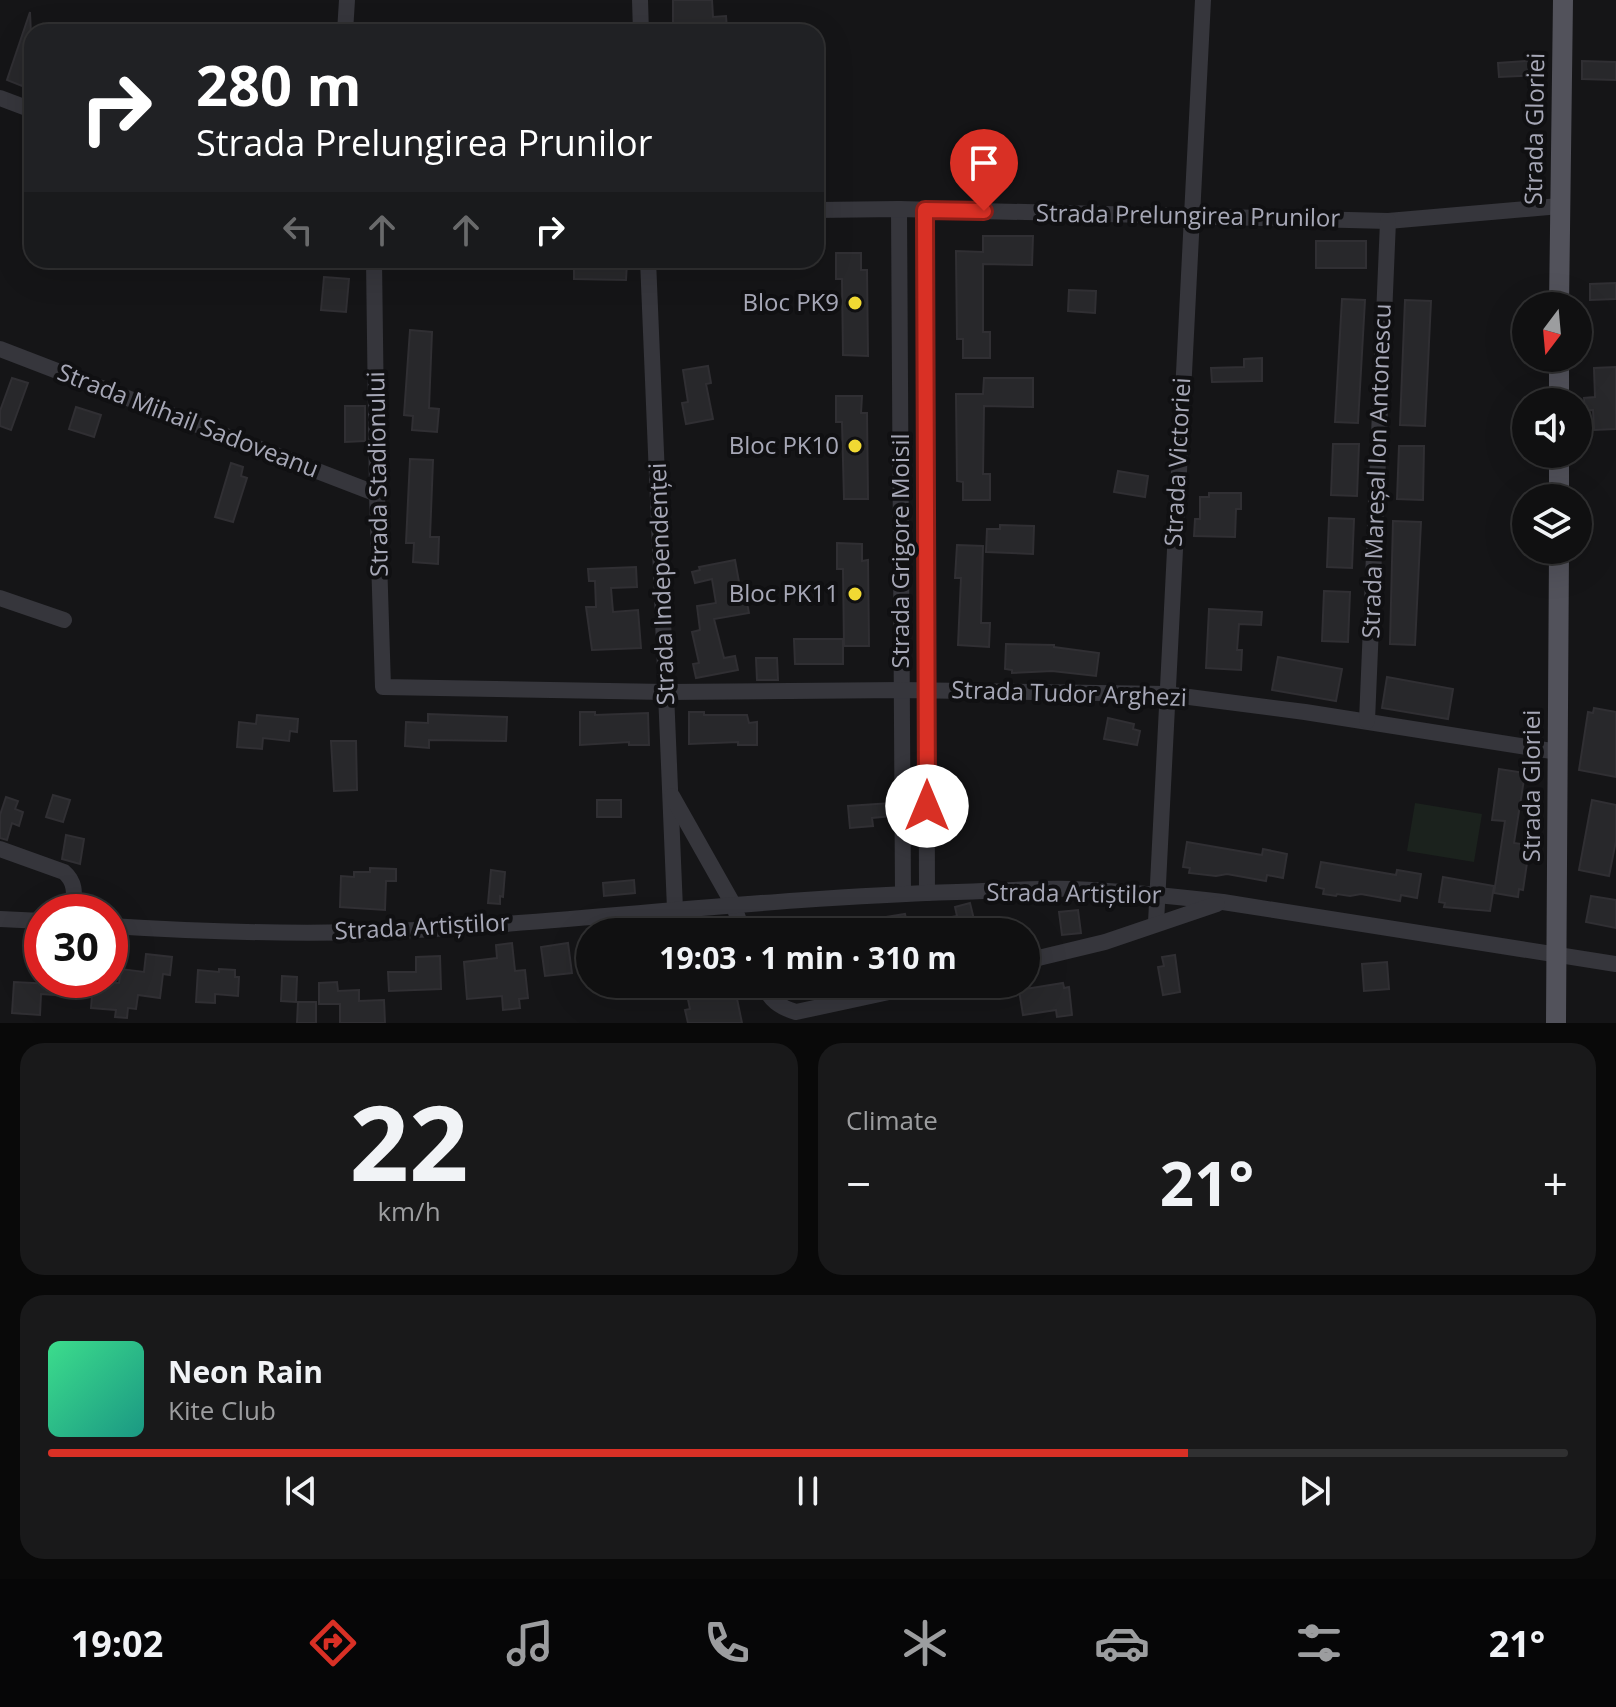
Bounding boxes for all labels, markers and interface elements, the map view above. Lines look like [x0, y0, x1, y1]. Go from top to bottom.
text: 280 m [196, 46, 362, 122]
street label: Strada Gloriei [1516, 52, 1551, 205]
icon: right [64, 56, 168, 160]
text: Strada Prelungirea Prunilor [196, 118, 653, 167]
pin [950, 129, 1018, 211]
icon: arrive [962, 141, 1006, 185]
street label: Strada Prelungirea Prunilor [1036, 195, 1341, 234]
icon: left [276, 208, 320, 252]
icon: ahead [360, 208, 404, 252]
icon: ahead [444, 208, 488, 252]
icon: right [528, 208, 572, 252]
place label: Bloc PK9 [742, 285, 839, 318]
north arrow [1512, 292, 1592, 372]
map controls [1512, 292, 1592, 564]
marker: Bloc PK9 [846, 294, 864, 312]
street label: Strada Mareșal Ion Antonescu [1353, 303, 1398, 639]
street label: Strada Mihail Sadoveanu [53, 355, 324, 485]
street label: Strada Stadionului [358, 371, 395, 577]
street label: Strada Victoriei [1156, 376, 1197, 547]
button: sound [1512, 388, 1592, 468]
place label: Bloc PK10 [729, 428, 839, 461]
street label: Strada Grigore Moisil [883, 433, 916, 669]
marker: Bloc PK10 [846, 437, 864, 455]
street label: Strada Independenței [640, 462, 681, 706]
button: layers [1512, 484, 1592, 564]
place label: Bloc PK11 [729, 576, 839, 609]
marker: Bloc PK11 [846, 585, 864, 603]
street label: Strada Tudor Arghezi [951, 672, 1187, 713]
street label: Strada Gloriei [1514, 710, 1547, 862]
position arrow [885, 764, 969, 848]
street label: Strada Artiștilor [986, 874, 1162, 911]
speed limit sign: 30 [24, 894, 128, 998]
street label: Strada Artiștilor [334, 904, 510, 947]
text: 19:03 · 1 min · 310 m [659, 937, 957, 978]
text: 22 [350, 1070, 468, 1211]
text: Climate [846, 1102, 938, 1138]
text: 21° [1160, 1142, 1254, 1224]
text: − [846, 1153, 871, 1213]
text: + [1543, 1153, 1568, 1213]
text: km/h [377, 1193, 441, 1229]
text: Neon Rain [168, 1351, 323, 1392]
text: Kite Club [168, 1392, 276, 1428]
icon: previous [279, 1469, 323, 1513]
icon: pause [786, 1469, 830, 1513]
icon: next [1293, 1469, 1337, 1513]
icon: directions [305, 1615, 361, 1671]
icon: music [502, 1615, 558, 1671]
icon: phone [699, 1615, 755, 1671]
icon: climate [897, 1615, 953, 1671]
icon: car [1094, 1615, 1150, 1671]
icon: filters [1291, 1615, 1347, 1671]
text: 19:02 [71, 1619, 163, 1668]
text: 21° [1489, 1619, 1545, 1668]

